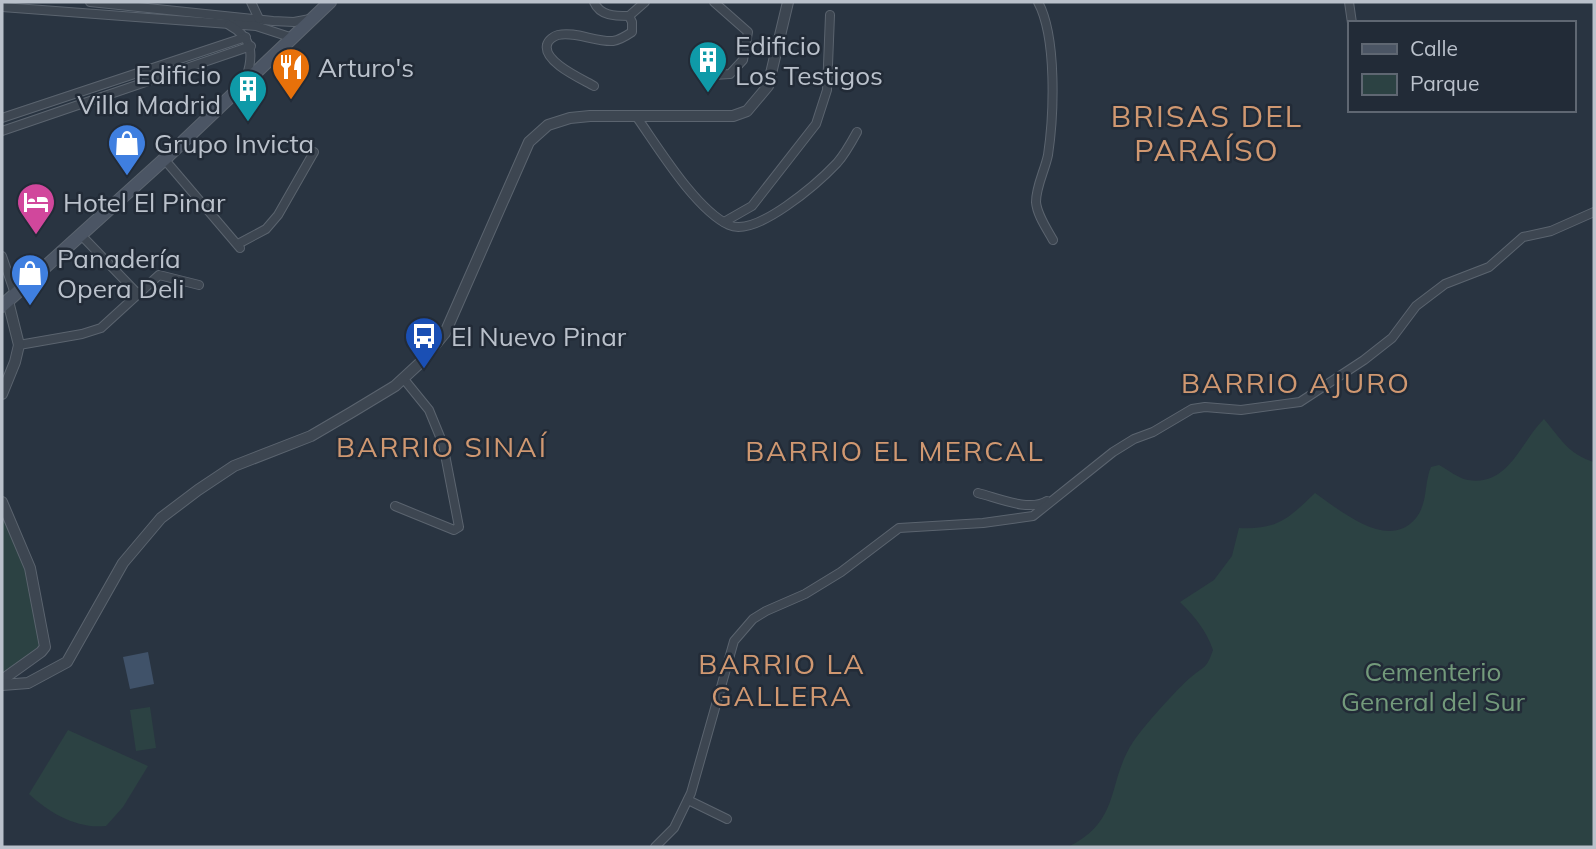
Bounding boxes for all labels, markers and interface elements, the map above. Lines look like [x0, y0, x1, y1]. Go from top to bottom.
legend [1348, 21, 1575, 112]
place label: Edificio Los Testigos [735, 29, 883, 92]
text: Calle [1410, 35, 1458, 61]
building icon: Edificio Los Testigos [687, 39, 729, 94]
restaurant icon: Arturo's [270, 46, 312, 101]
place label: Arturo's [318, 51, 414, 84]
place label: Edificio Villa Madrid [77, 58, 221, 121]
building icon: Edificio Villa Madrid [227, 68, 269, 123]
text: Parque [1410, 70, 1479, 96]
district label: BRISAS DEL PARAÍSO [1111, 97, 1303, 169]
shop icon: Grupo Invicta [106, 122, 148, 177]
place label: Grupo Invicta [154, 127, 314, 160]
hotel icon: Hotel El Pinar [15, 181, 57, 236]
place label: Hotel El Pinar [63, 186, 226, 219]
place label: Panadería Opera Deli [57, 242, 184, 305]
shop icon: Panadería Opera Deli [9, 252, 51, 307]
bus stop icon: El Nuevo Pinar [403, 315, 445, 370]
place label: El Nuevo Pinar [451, 320, 627, 353]
district label: BARRIO AJURO [1181, 365, 1411, 400]
district label: BARRIO SINAÍ [336, 429, 548, 464]
district label: BARRIO EL MERCAL [745, 433, 1045, 468]
district label: BARRIO LA GALLERA [698, 646, 866, 713]
park label: Cementerio General del Sur [1341, 655, 1525, 718]

